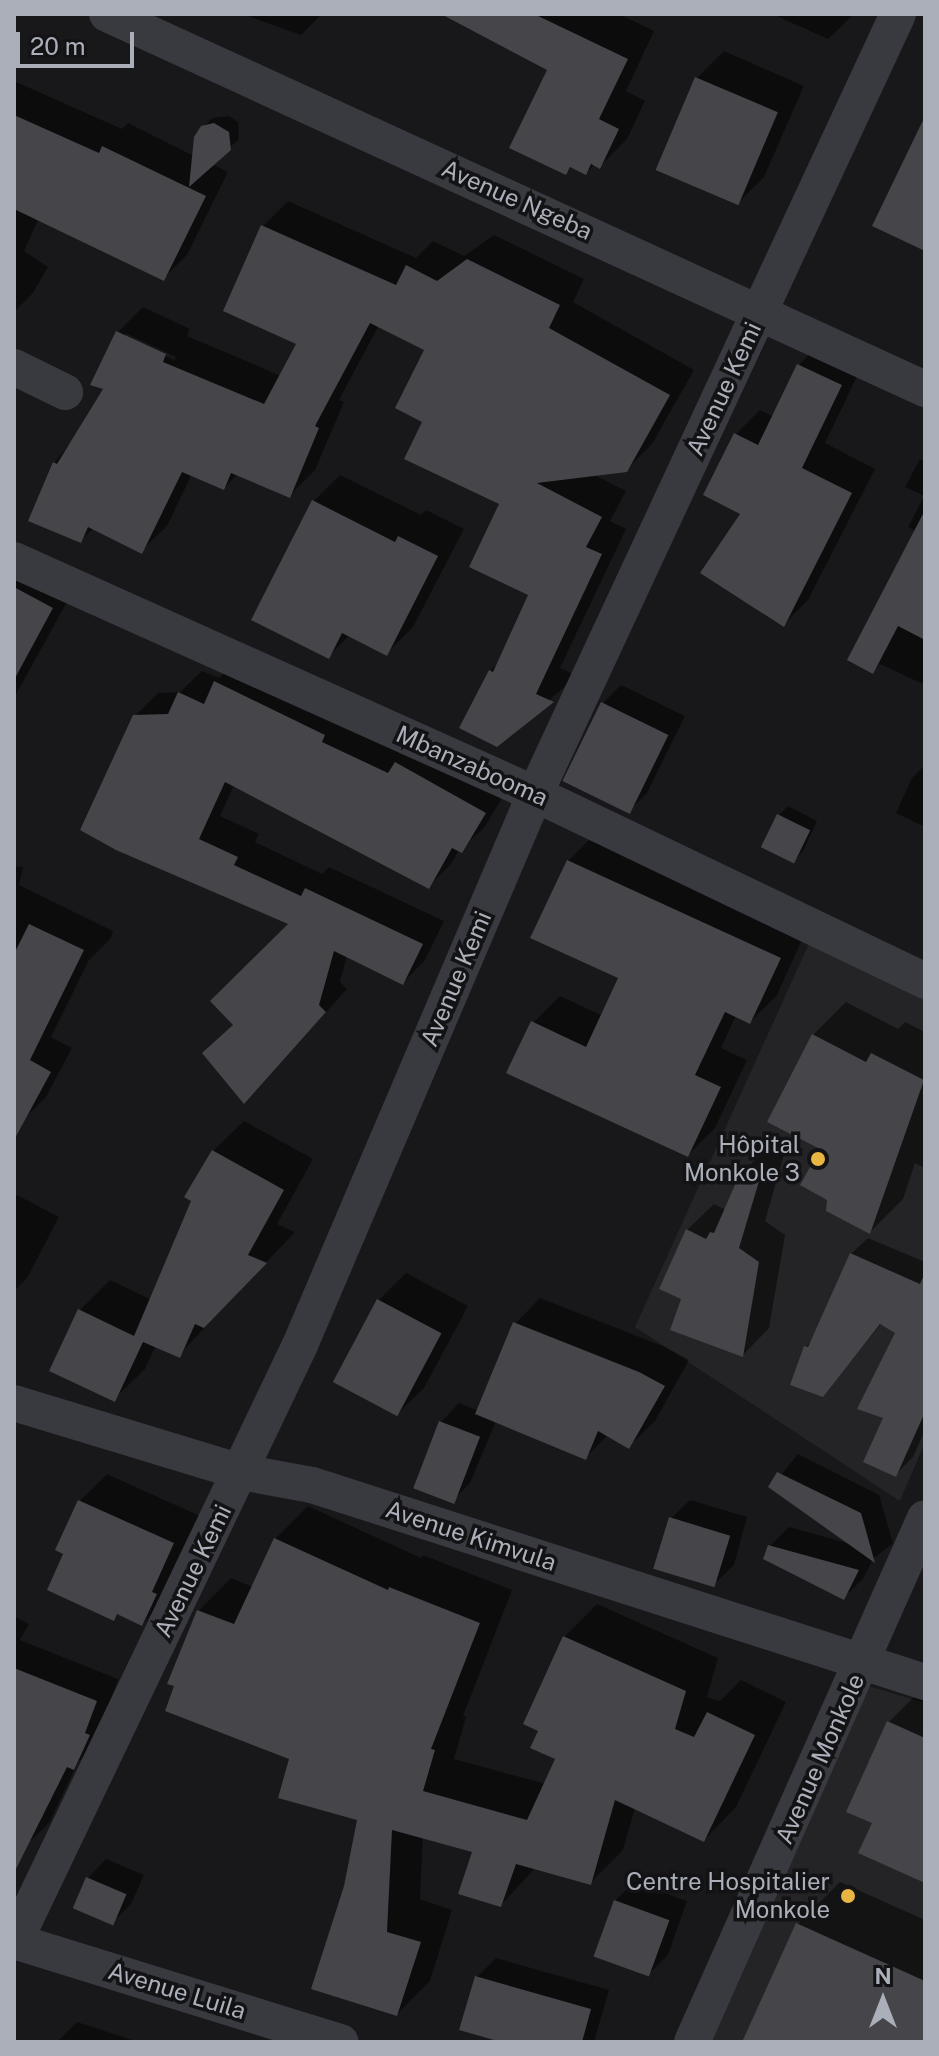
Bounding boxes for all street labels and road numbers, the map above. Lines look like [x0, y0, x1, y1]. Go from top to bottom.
street label: Avenue Ngeba [437, 154, 597, 246]
street label: Avenue Kemi [680, 318, 768, 460]
street label: Mbanzabooma [392, 720, 552, 812]
street label: Avenue Kemi [415, 907, 497, 1051]
street label: Avenue Kimvula [382, 1495, 560, 1577]
street label: Avenue Kemi [148, 1500, 238, 1642]
street label: Avenue Monkole [770, 1669, 870, 1849]
street label: Avenue Luila [105, 1956, 249, 2026]

